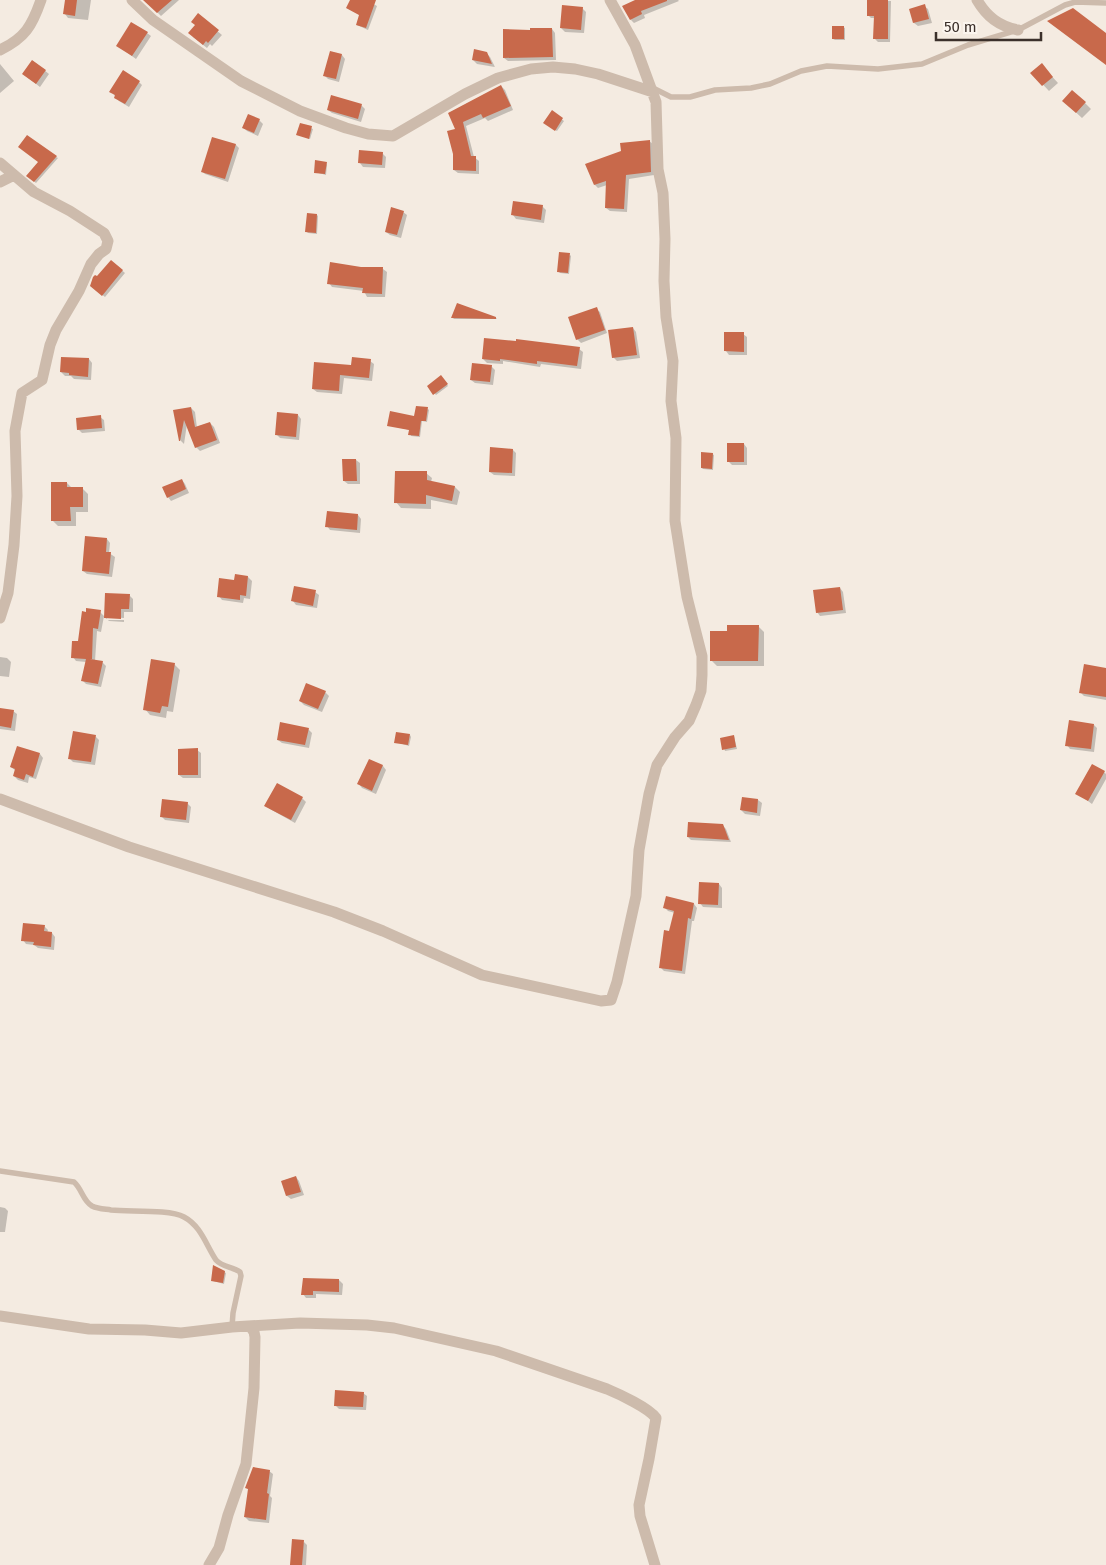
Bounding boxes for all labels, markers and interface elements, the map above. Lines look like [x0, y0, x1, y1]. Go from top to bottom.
scale bar [936, 10, 1041, 42]
text: 50 m [944, 18, 977, 36]

